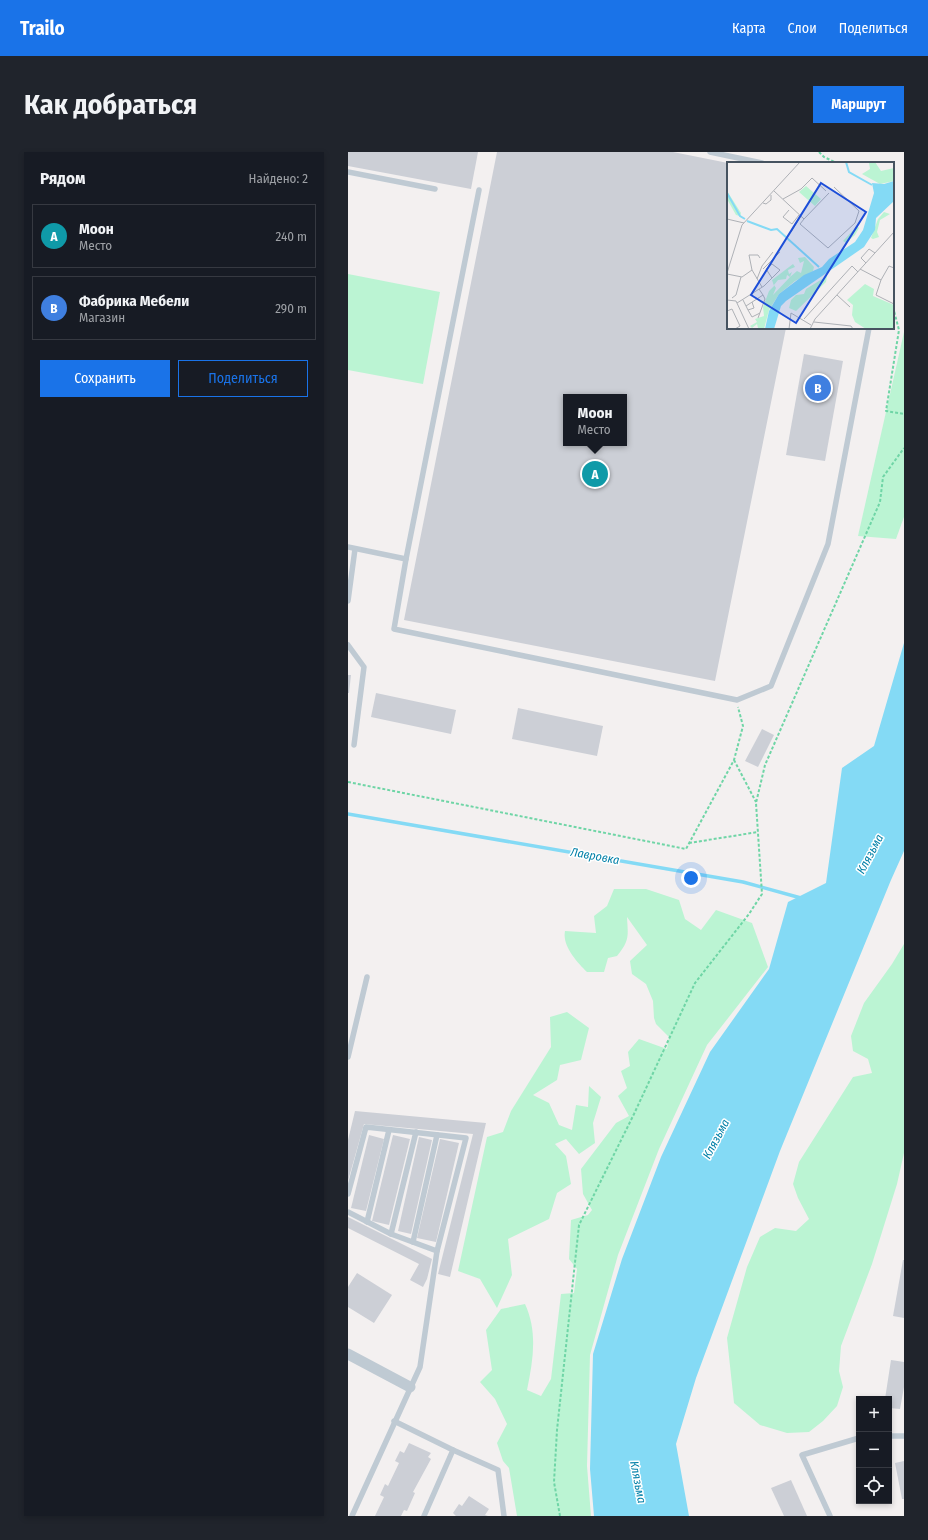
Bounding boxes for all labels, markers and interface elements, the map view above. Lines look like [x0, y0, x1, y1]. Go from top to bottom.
text: Trailo [20, 17, 65, 40]
text: Карта [732, 20, 766, 37]
text: Слои [788, 20, 817, 37]
text: Поделиться [839, 20, 908, 37]
button: Маршрут [813, 86, 904, 123]
text: Как добраться [24, 88, 197, 121]
inset map [727, 162, 894, 329]
text: Рядом [40, 168, 85, 189]
text: Найдено: 2 [249, 171, 308, 186]
text: Моон [79, 220, 114, 238]
text: A [50, 229, 58, 244]
text: 240 m [275, 229, 307, 244]
text: Место [79, 238, 112, 253]
text: Фабрика Мебели [79, 292, 189, 310]
text: B [50, 301, 58, 316]
text: 290 m [275, 301, 307, 316]
text: Магазин [79, 310, 125, 325]
button: Сохранить [40, 360, 170, 397]
button: Поделиться [178, 360, 308, 397]
pin: B [805, 373, 831, 403]
popup [563, 394, 627, 446]
text: Моон [578, 404, 612, 422]
text: Место [578, 422, 611, 437]
pin: A [582, 459, 608, 489]
water label: Клязьма [854, 832, 886, 876]
water label: Лавровка [568, 845, 621, 867]
your location [681, 868, 701, 888]
water label: Клязьма [700, 1117, 732, 1161]
map controls [856, 1396, 892, 1504]
button: + [856, 1396, 892, 1432]
button: − [856, 1432, 892, 1468]
water label: Клязьма [627, 1460, 649, 1504]
button: locate [856, 1468, 892, 1504]

